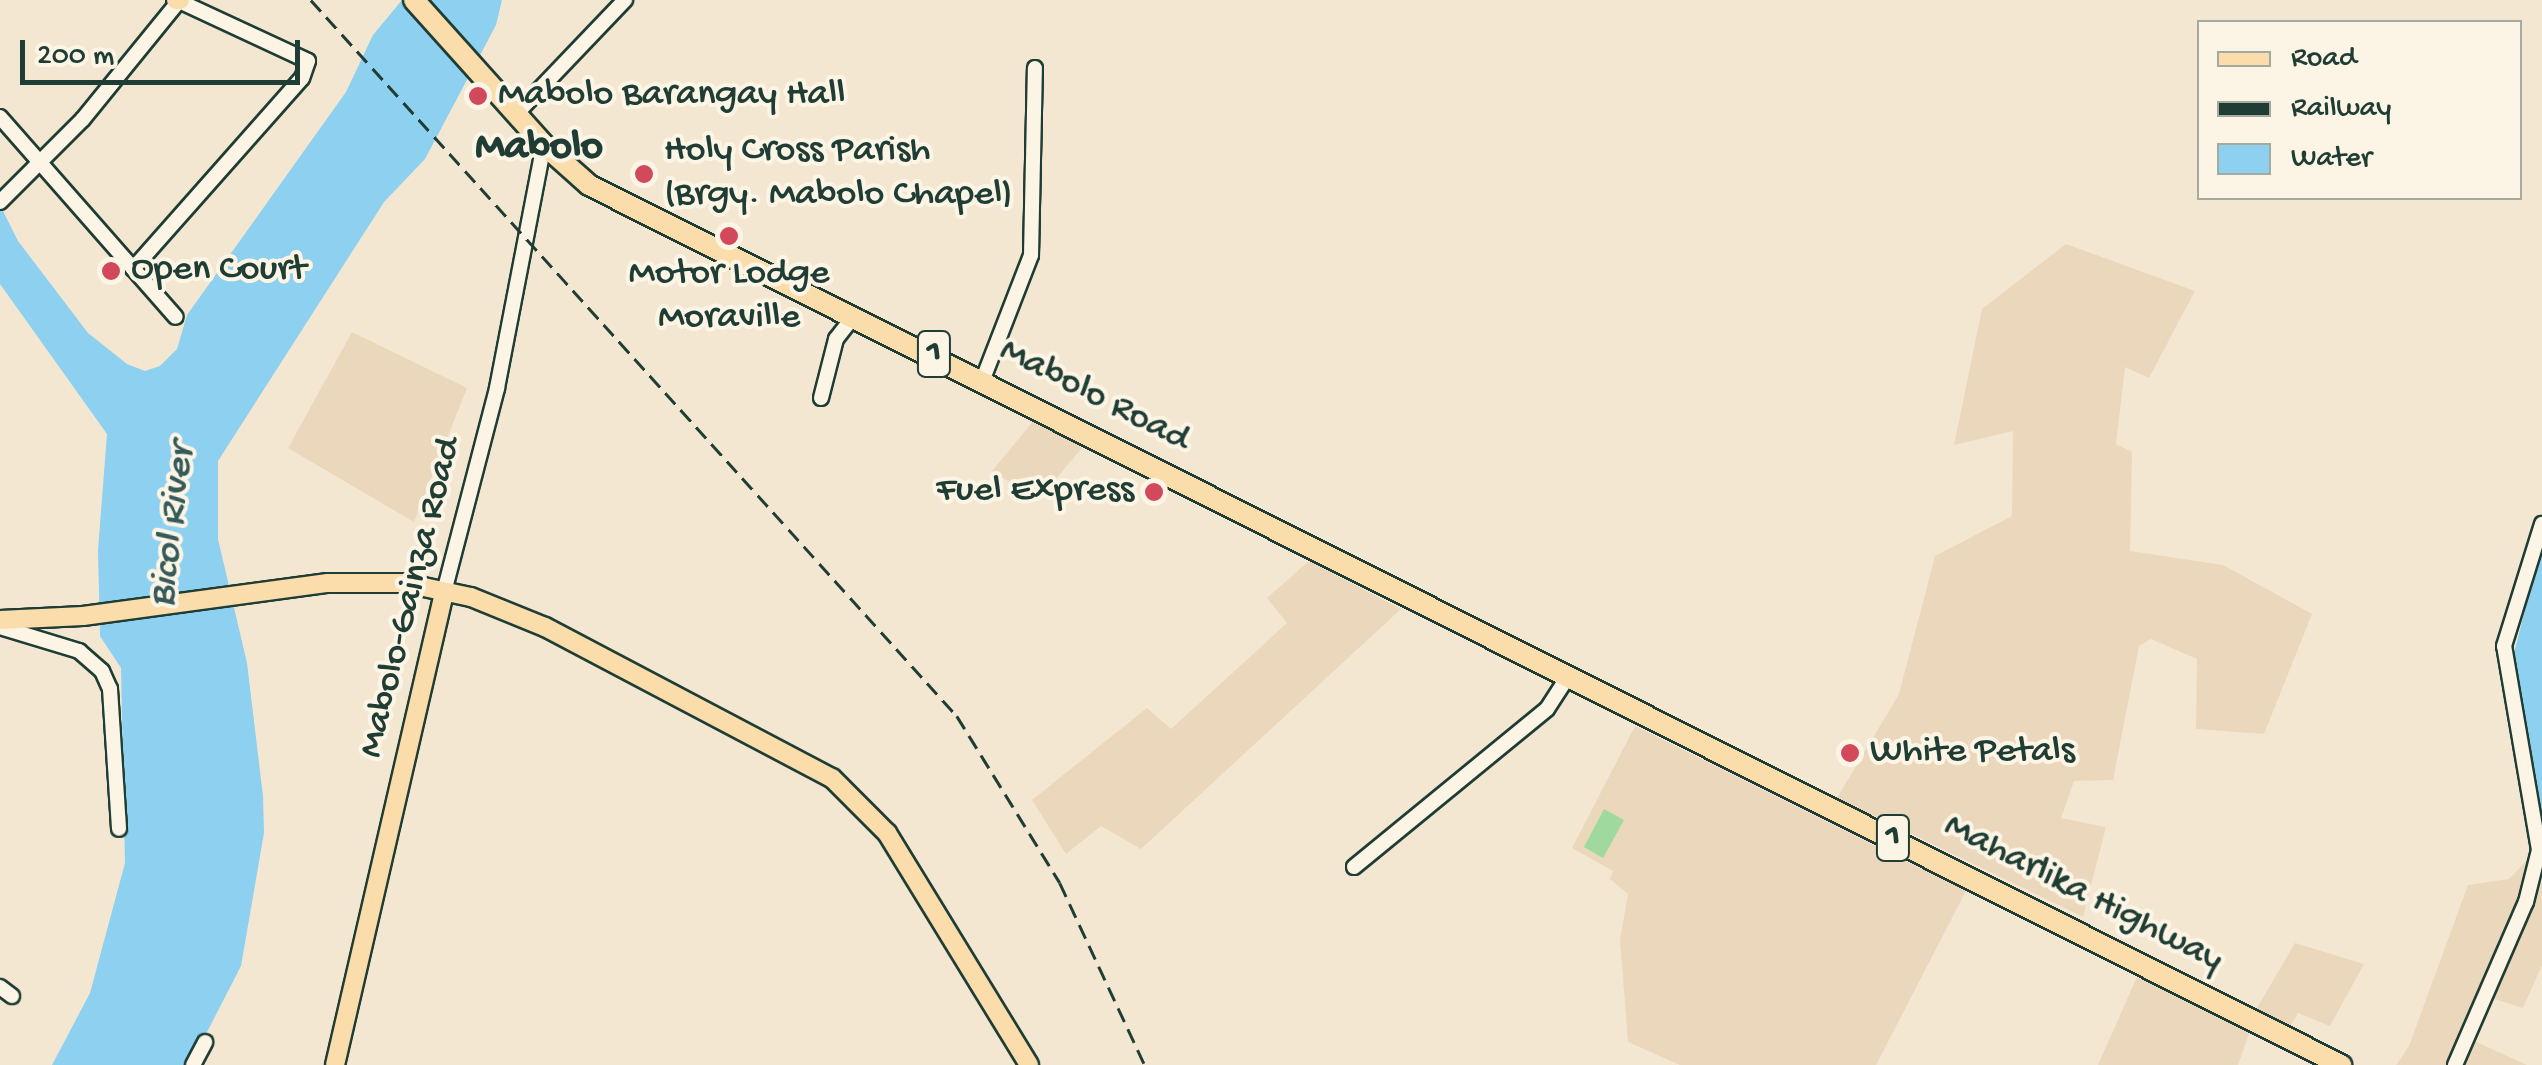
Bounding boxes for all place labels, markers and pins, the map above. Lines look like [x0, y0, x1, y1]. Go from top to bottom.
place label: Mabolo Barangay Hall [498, 73, 845, 119]
marker: Mabolo Barangay Hall [467, 85, 489, 107]
place label: Holy Cross Parish (Brgy. Mabolo Chapel) [664, 129, 1013, 218]
marker: Holy Cross Parish (Brgy. Mabolo Chapel) [633, 163, 655, 185]
marker: Motor Lodge Moraville [718, 225, 740, 247]
place label: Open Court [131, 248, 306, 294]
place label: Motor Lodge Moraville [629, 252, 829, 342]
marker: Open Court [100, 260, 122, 282]
place label: Fuel Express [936, 469, 1134, 515]
marker: Fuel Express [1143, 481, 1165, 503]
place label: White Petals [1870, 730, 2075, 776]
marker: White Petals [1839, 742, 1861, 764]

